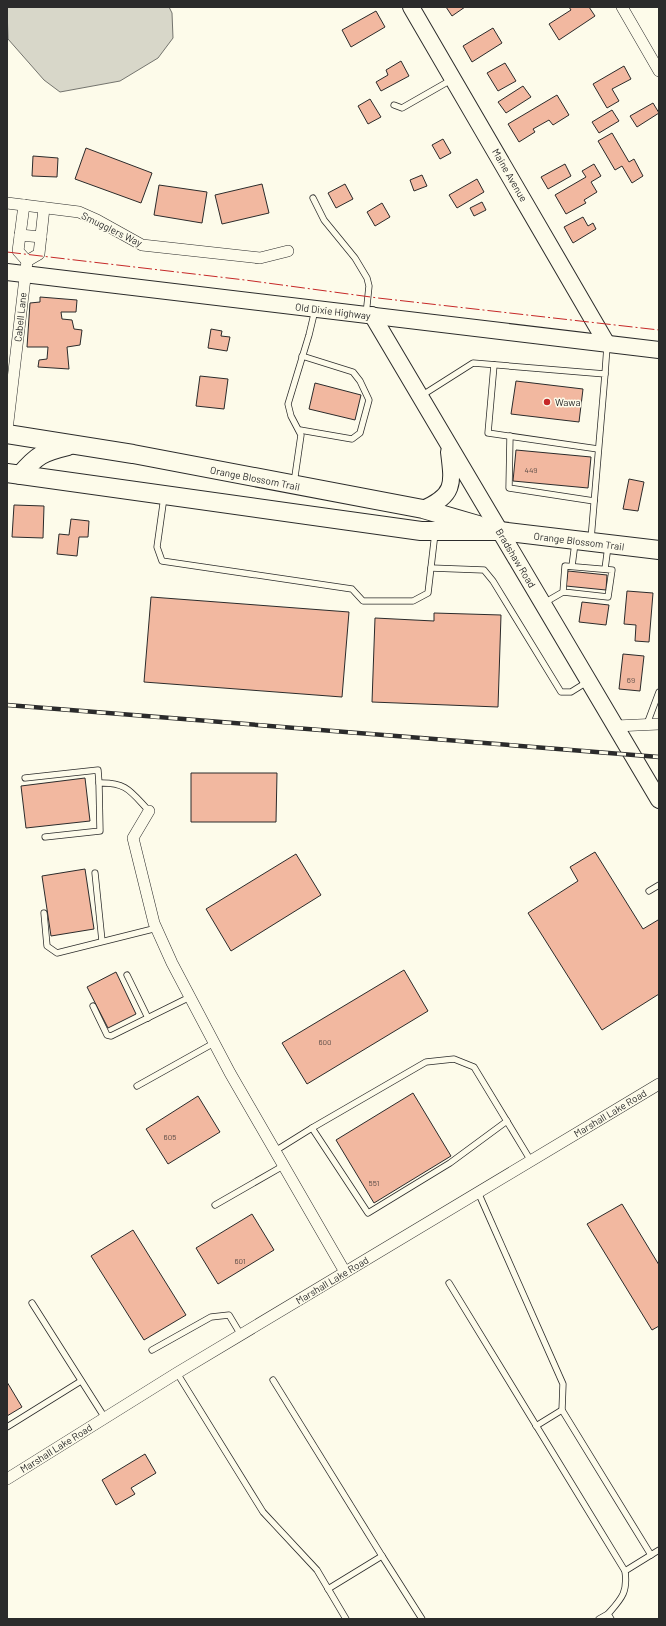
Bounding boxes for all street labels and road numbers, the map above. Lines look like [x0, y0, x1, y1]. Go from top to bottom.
street label: Maine Avenue [490, 146, 530, 204]
street label: Smugglers Way [80, 209, 145, 249]
street label: Cabell Lane [11, 292, 29, 342]
street label: Old Dixie Highway [295, 300, 372, 322]
street label: Orange Blossom Trail [209, 463, 301, 493]
street label: Bradshaw Road [494, 526, 538, 590]
street label: Orange Blossom Trail [533, 530, 625, 552]
street label: Marshall Lake Road [571, 1087, 649, 1139]
street label: Marshall Lake Road [293, 1254, 371, 1306]
street label: Marshall Lake Road [18, 1421, 94, 1475]

